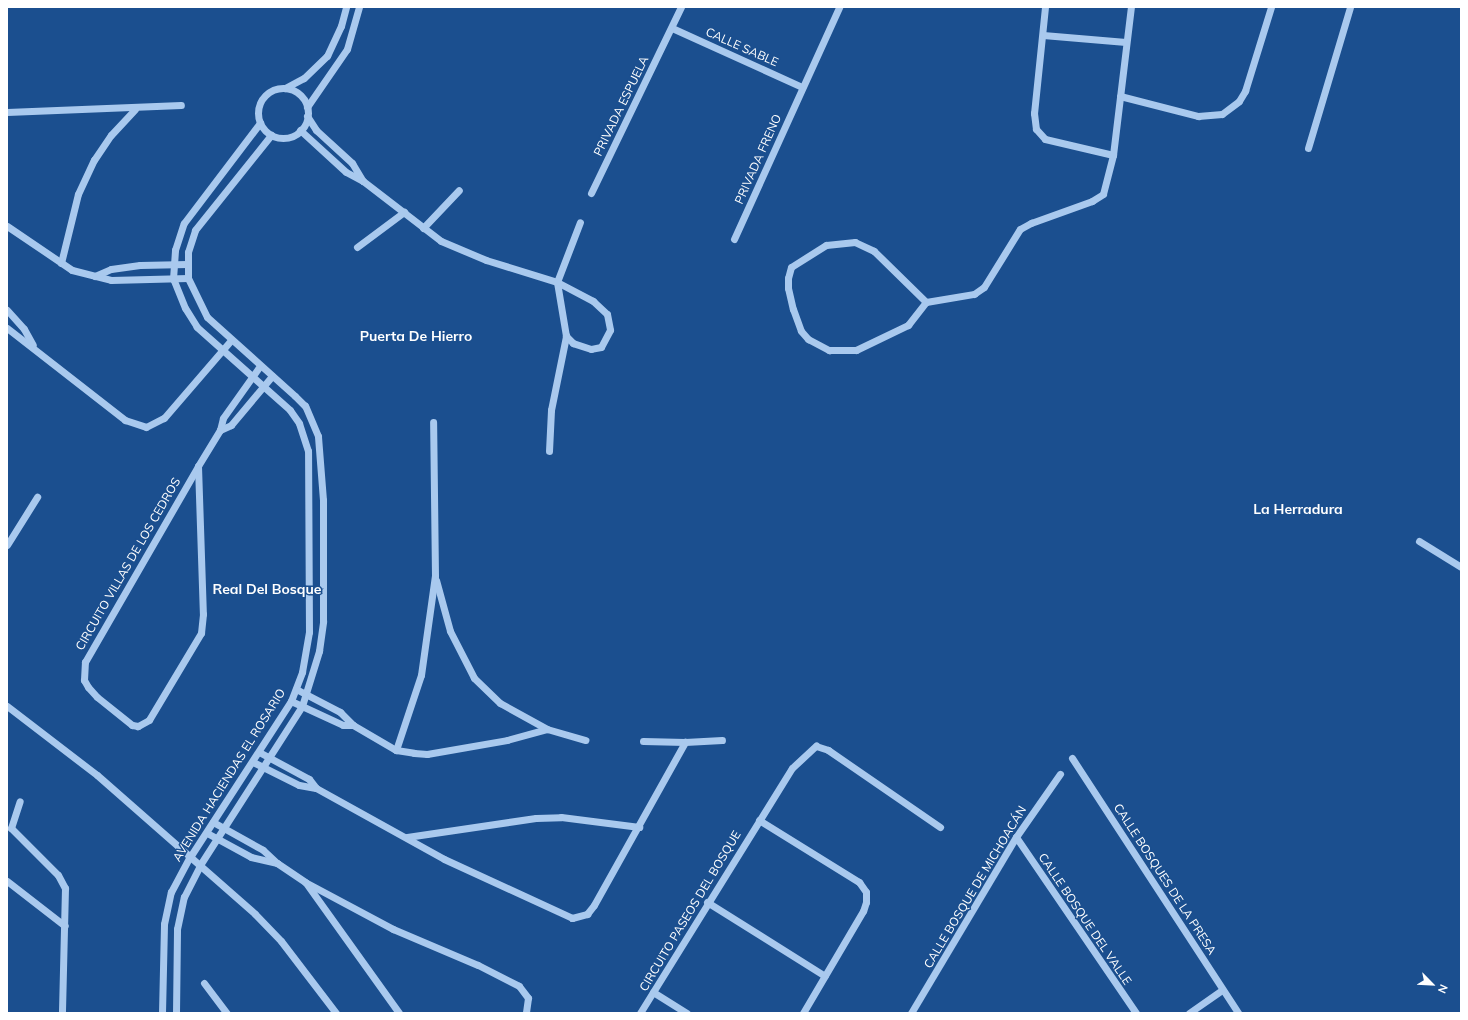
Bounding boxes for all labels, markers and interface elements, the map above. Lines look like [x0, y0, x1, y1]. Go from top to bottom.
street label: CALLE SABLE [703, 25, 781, 69]
street label: PRIVADA ESPUELA [590, 54, 652, 158]
street label: PRIVADA FRENO [732, 112, 784, 206]
district label: Puerta De Hierro [360, 328, 472, 344]
street label: CIRCUITO VILLAS DE LOS CEDROS [73, 475, 183, 653]
district label: La Herradura [1253, 501, 1343, 517]
district label: Real Del Bosque [213, 581, 321, 597]
street label: AVENIDA HACIENDAS EL ROSARIO [170, 686, 288, 864]
street label: CALLE BOSQUES DE LA PRESA [1111, 801, 1219, 957]
street label: CALLE BOSQUE DE MICHOACÁN [921, 803, 1029, 971]
street label: CIRCUITO PASEOS DEL BOSQUE [636, 828, 744, 994]
street label: CALLE BOSQUE DEL VALLE [1036, 850, 1134, 988]
north arrow [1412, 964, 1452, 1004]
text: N [1435, 982, 1451, 996]

